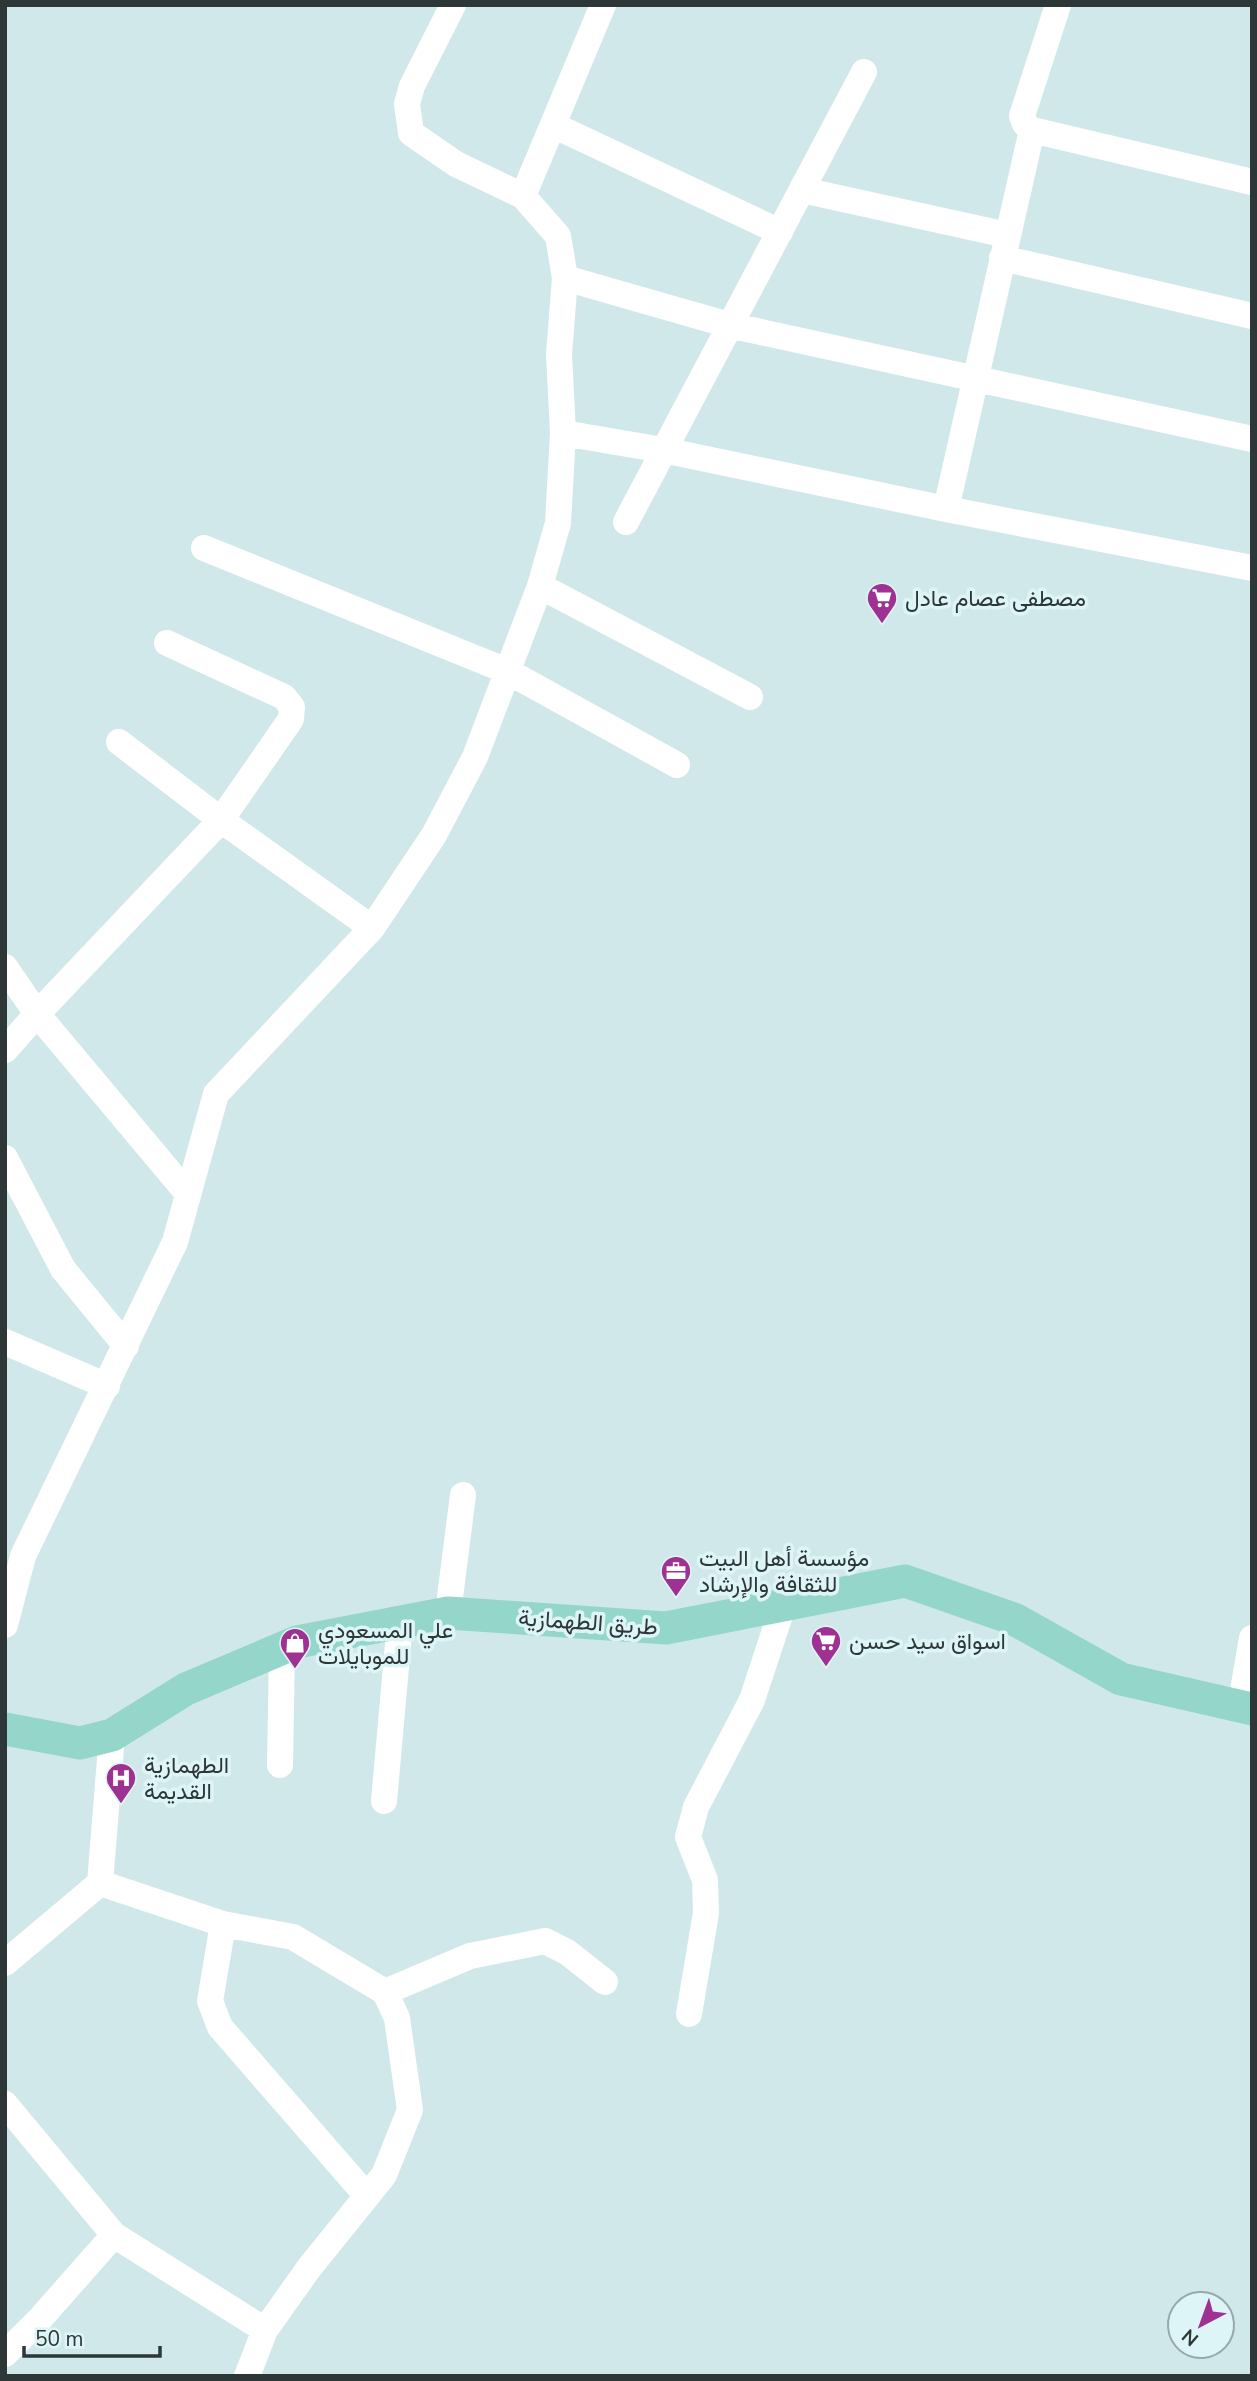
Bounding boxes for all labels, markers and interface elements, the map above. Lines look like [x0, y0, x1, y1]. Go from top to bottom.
supermarket icon: مصطفى عصام عادل [865, 581, 899, 625]
place label: مصطفى عصام عادل [905, 583, 1086, 614]
place label: مؤسسة أهل البيت للثقافة والإرشاد [699, 1543, 869, 1600]
office icon: مؤسسة أهل البيت للثقافة والإرشاد [659, 1554, 693, 1598]
street label: طريق الطهمازية [517, 1602, 659, 1643]
place label: علي المسعودي للموبايلات [318, 1615, 453, 1672]
supermarket icon: اسواق سيد حسن [809, 1624, 843, 1668]
shop icon: علي المسعودي للموبايلات [278, 1626, 312, 1670]
place label: اسواق سيد حسن [849, 1626, 1006, 1657]
place label: الطهمازية القديمة [144, 1750, 229, 1807]
hospital icon: الطهمازية القديمة [104, 1761, 138, 1805]
north arrow [1166, 2290, 1236, 2360]
scale bar [24, 2314, 161, 2358]
text: N [1177, 2323, 1204, 2352]
text: 50 m [35, 2325, 84, 2353]

